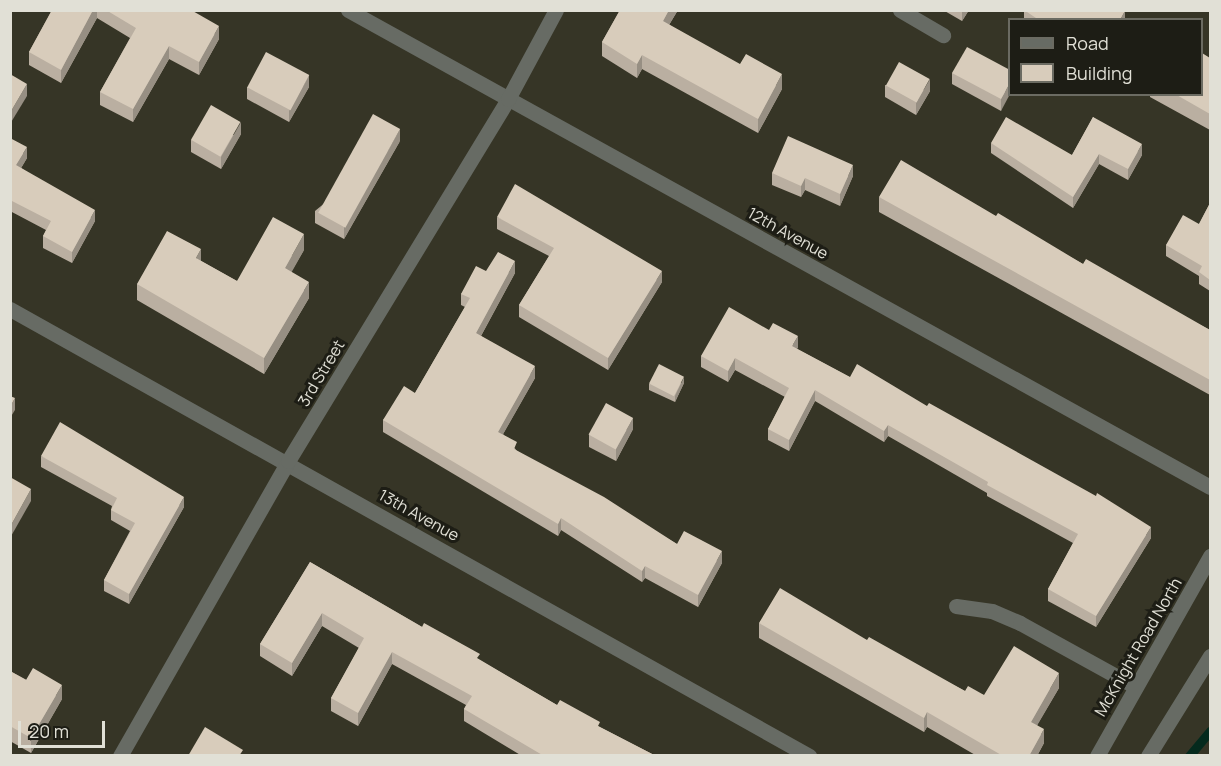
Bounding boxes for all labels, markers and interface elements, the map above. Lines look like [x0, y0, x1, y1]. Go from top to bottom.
legend [1008, 18, 1203, 96]
text: Road [1066, 31, 1109, 55]
text: Building [1066, 61, 1132, 85]
street label: 12th Avenue [744, 203, 832, 263]
street label: 3rd Street [294, 336, 348, 410]
street label: 13th Avenue [375, 485, 463, 545]
street label: McKnight Road North [1090, 574, 1186, 720]
scale bar [21, 709, 108, 747]
text: 20 m [29, 719, 69, 743]

